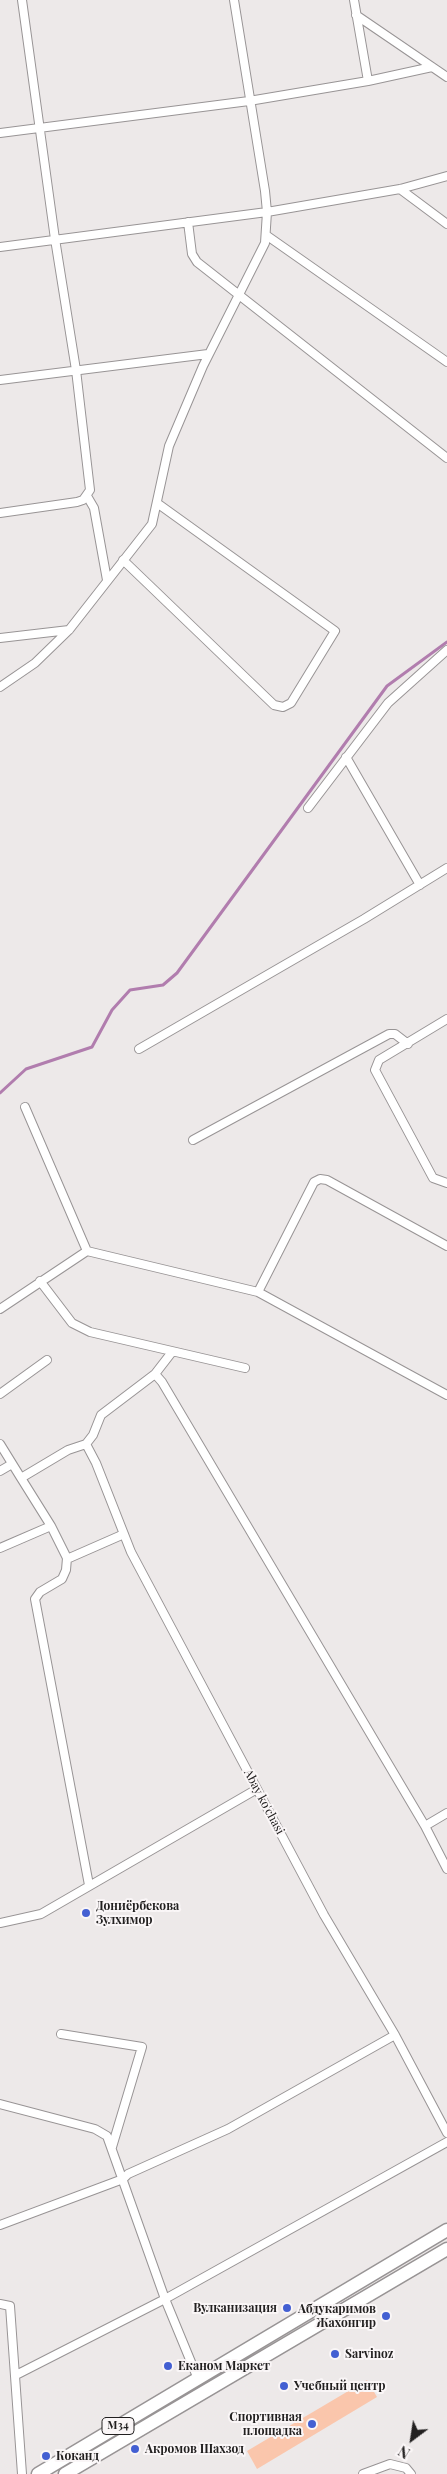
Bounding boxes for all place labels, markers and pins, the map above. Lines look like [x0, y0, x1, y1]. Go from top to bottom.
place label: Дониёрбекова Зулхимор [96, 1899, 179, 1927]
marker: Дониёрбекова Зулхимор [80, 1907, 92, 1919]
place label: Вулканизация [193, 2301, 277, 2315]
marker: Вулканизация [281, 2302, 293, 2314]
place label: Абдукаримов Жахонгир [298, 2302, 376, 2330]
marker: Абдукаримов Жахонгир [380, 2310, 392, 2322]
place label: Sarvinoz [345, 2347, 394, 2361]
marker: Sarvinoz [329, 2348, 341, 2360]
place label: Еканом Маркет [178, 2359, 270, 2373]
marker: Еканом Маркет [162, 2360, 174, 2372]
place label: Учебный центр [294, 2379, 385, 2393]
marker: Учебный центр [278, 2380, 290, 2392]
place label: Спортивная площадка [229, 2410, 302, 2438]
marker: Спортивная площадка [306, 2418, 318, 2430]
place label: Акромов Шахзод [145, 2442, 244, 2456]
marker: Акромов Шахзод [129, 2443, 141, 2455]
place label: Коканд [56, 2449, 99, 2463]
marker: Коканд [40, 2450, 52, 2462]

